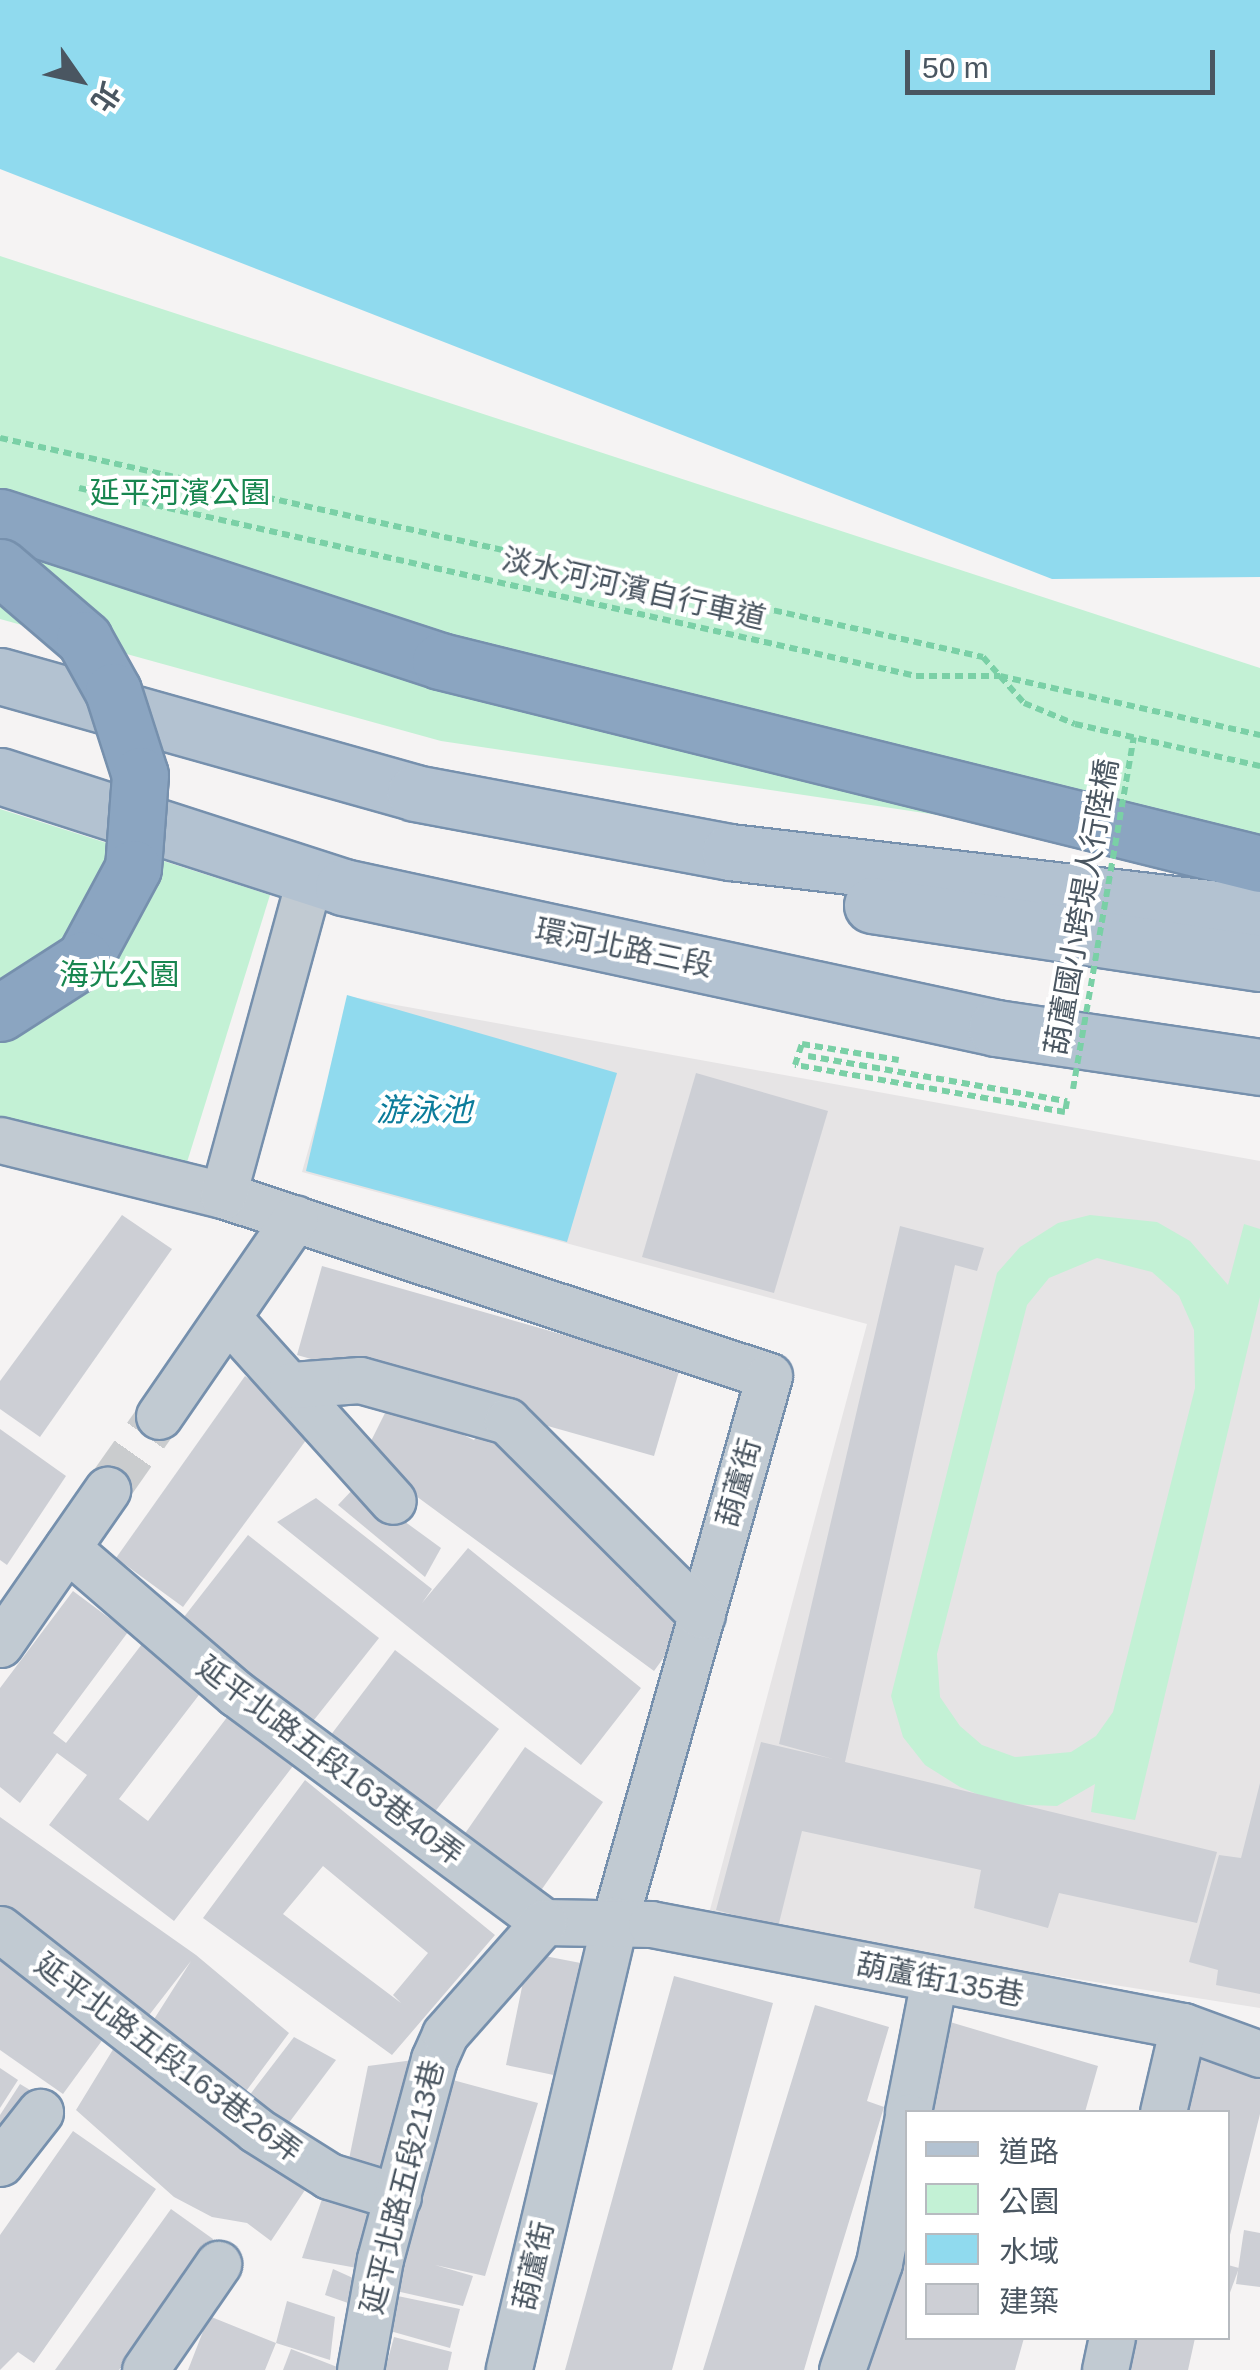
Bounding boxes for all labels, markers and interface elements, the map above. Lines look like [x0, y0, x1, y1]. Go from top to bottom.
north arrow [30, 30, 130, 130]
scale bar [910, 30, 1220, 92]
text: 50 m [922, 51, 989, 84]
text: 北 [85, 77, 126, 117]
park label: 延平河濱公園 [90, 475, 270, 511]
street label: 淡水河河濱自行車道 [498, 541, 770, 637]
street label: 葫蘆國小跨堤人行陸橋 [1038, 756, 1126, 1058]
street label: 環河北路三段 [532, 912, 716, 984]
park label: 海光公園 [59, 957, 179, 993]
water label: 游泳池 [376, 1091, 472, 1129]
street label: 葫蘆街 [709, 1435, 769, 1531]
street label: 延平北路五段163巷40弄 [190, 1649, 470, 1873]
street label: 延平北路五段163巷26弄 [28, 1946, 308, 2170]
street label: 葫蘆街135巷 [853, 1946, 1027, 2014]
street label: 延平北路五段213巷 [354, 2056, 452, 2318]
legend [905, 2110, 1230, 2340]
text: 道路 [999, 2135, 1059, 2168]
text: 公園 [999, 2185, 1059, 2218]
street label: 葫蘆街 [506, 2218, 562, 2314]
text: 水域 [999, 2235, 1059, 2268]
text: 建築 [999, 2285, 1059, 2318]

